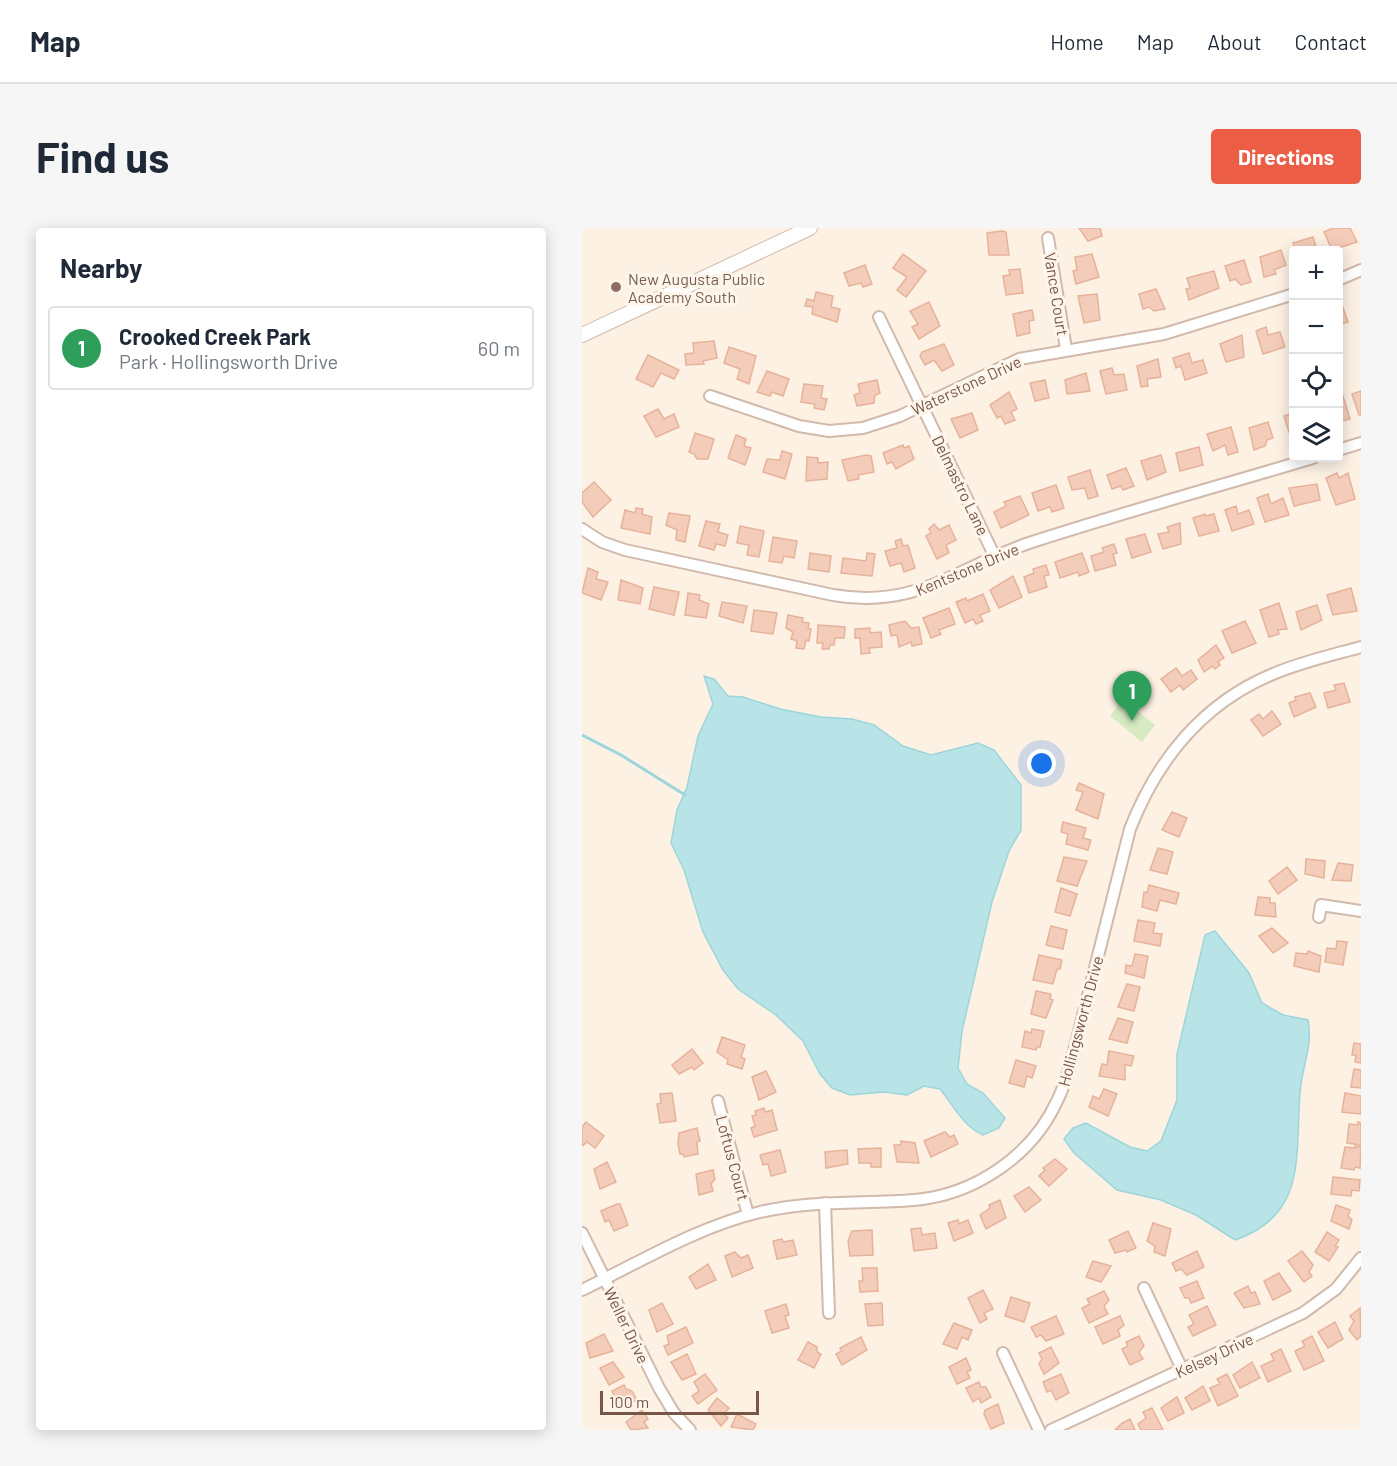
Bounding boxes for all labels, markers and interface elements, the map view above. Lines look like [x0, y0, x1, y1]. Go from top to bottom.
text: Map [30, 24, 81, 58]
text: Home [1050, 29, 1104, 54]
text: Map [1137, 29, 1174, 54]
text: About [1207, 29, 1262, 54]
text: Contact [1295, 29, 1367, 54]
button: Directions [1211, 129, 1361, 184]
text: Find us [36, 131, 169, 181]
map controls [1289, 246, 1343, 462]
button: + [1289, 246, 1343, 300]
street label: Vance Court [1041, 251, 1073, 337]
text: Nearby [60, 252, 142, 283]
place label: New Augusta Public Academy South [628, 269, 765, 306]
marker: New Augusta Public Academy South [609, 280, 623, 294]
button: − [1289, 300, 1343, 354]
text: Crooked Creek Park [119, 323, 311, 349]
text: 1 [78, 336, 85, 360]
text: 60 m [478, 336, 520, 360]
text: Park · Hollingsworth Drive [119, 349, 338, 373]
street label: Waterstone Drive [908, 351, 1024, 419]
button: locate [1289, 354, 1343, 408]
button: layers [1289, 408, 1343, 462]
street label: Delmastro Lane [929, 432, 993, 538]
street label: Kentstone Drive [912, 539, 1022, 599]
pin: 1 [1112, 672, 1152, 721]
your location [1027, 749, 1056, 778]
street label: Hollingsworth Drive [1053, 954, 1107, 1088]
street label: Loftus Court [712, 1113, 754, 1203]
street label: Weller Drive [600, 1284, 654, 1366]
street label: Kelsey Drive [1172, 1329, 1256, 1381]
scale bar [600, 1388, 759, 1416]
text: 100 m [609, 1392, 649, 1411]

